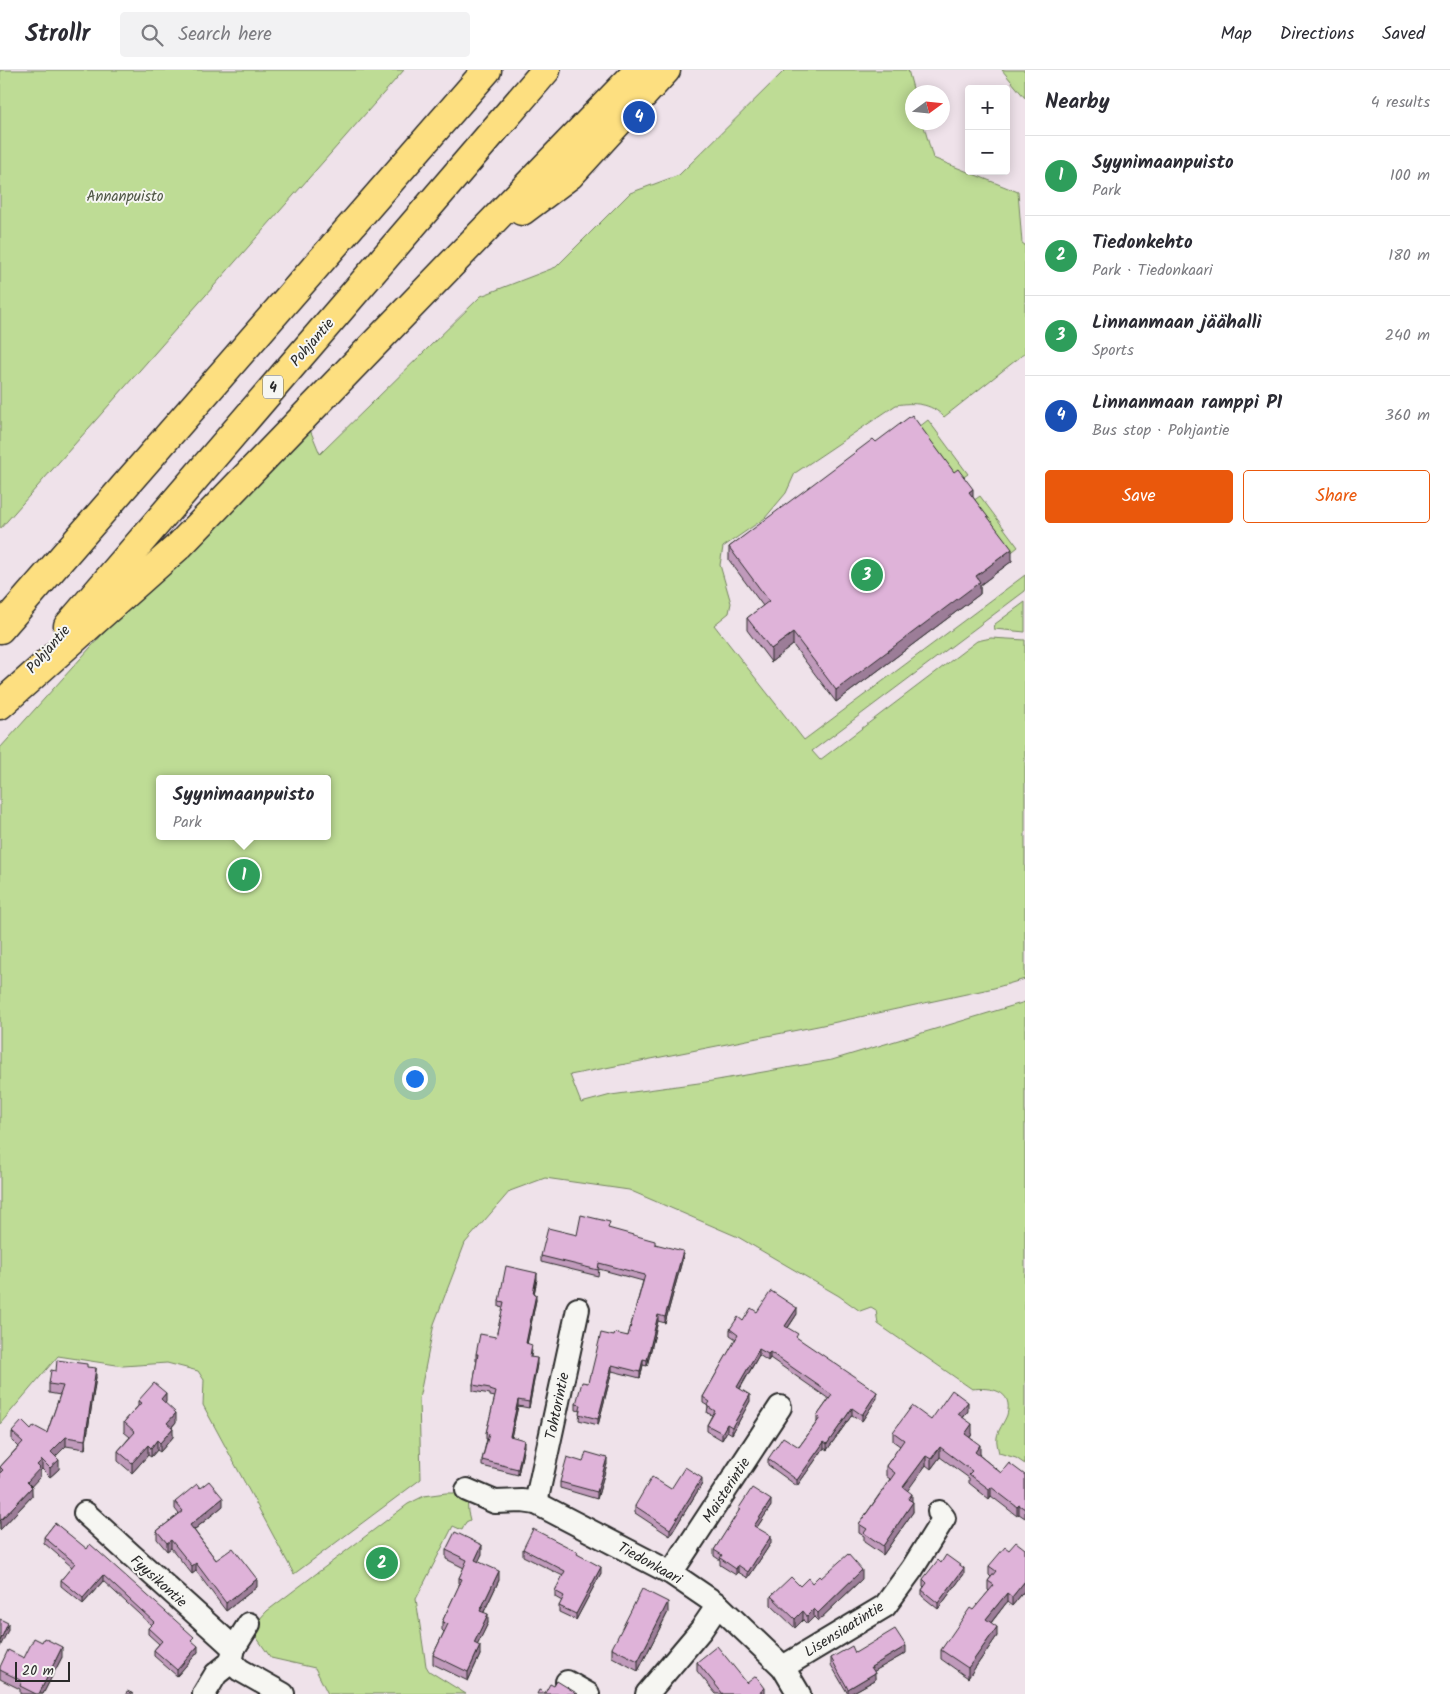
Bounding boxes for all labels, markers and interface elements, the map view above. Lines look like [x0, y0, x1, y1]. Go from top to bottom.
search box [120, 12, 470, 57]
text: Strollr [25, 15, 90, 54]
text: Search here [178, 20, 272, 50]
text: Map [1220, 20, 1252, 49]
text: Directions [1280, 20, 1354, 49]
text: Saved [1382, 20, 1425, 49]
icon: search [138, 21, 166, 49]
north arrow [905, 85, 950, 130]
map controls [965, 85, 1010, 175]
button: + [965, 85, 1010, 130]
text: Nearby [1045, 86, 1110, 119]
text: 4 results [1371, 90, 1430, 115]
pin: 4 [623, 98, 655, 136]
button: − [965, 130, 1010, 175]
text: Syynimaanpuisto [1092, 148, 1234, 178]
text: 1 [1059, 163, 1063, 188]
text: 100 m [1390, 163, 1430, 188]
text: Park [1092, 178, 1121, 203]
park label: Annanpuisto [86, 185, 164, 209]
text: Tiedonkehto [1092, 228, 1193, 258]
text: 2 [1056, 243, 1066, 268]
text: 180 m [1388, 243, 1430, 268]
text: Park · Tiedonkaari [1092, 258, 1213, 283]
text: Linnanmaan jäähalli [1092, 308, 1261, 338]
street label: Pohjantie [285, 313, 341, 372]
text: 3 [1057, 323, 1065, 348]
text: 240 m [1385, 323, 1430, 348]
text: Sports [1092, 338, 1134, 363]
road number: 4 [263, 376, 283, 398]
text: Linnanmaan ramppi P1 [1092, 388, 1282, 418]
text: 4 [1057, 403, 1065, 428]
text: 360 m [1385, 403, 1430, 428]
text: Bus stop · Pohjantie [1092, 418, 1229, 443]
button: Save [1045, 470, 1233, 523]
button: Share [1243, 470, 1430, 523]
pin: 3 [851, 556, 883, 594]
street label: Pohjantie [21, 620, 77, 679]
popup [156, 775, 331, 840]
text: Syynimaanpuisto [173, 780, 314, 810]
text: Park [173, 810, 202, 835]
pin: 1 [228, 856, 260, 894]
your location [402, 1066, 428, 1092]
street label: Tohtorintie [539, 1370, 577, 1442]
street label: Maisterintie [697, 1453, 757, 1528]
street label: Tiedonkaari [613, 1536, 687, 1592]
pin: 2 [366, 1544, 398, 1582]
street label: Fyysikontie [124, 1549, 192, 1614]
street label: Lisensiaatintie [800, 1596, 889, 1664]
scale bar [15, 1659, 70, 1682]
text: 20 m [22, 1660, 54, 1682]

